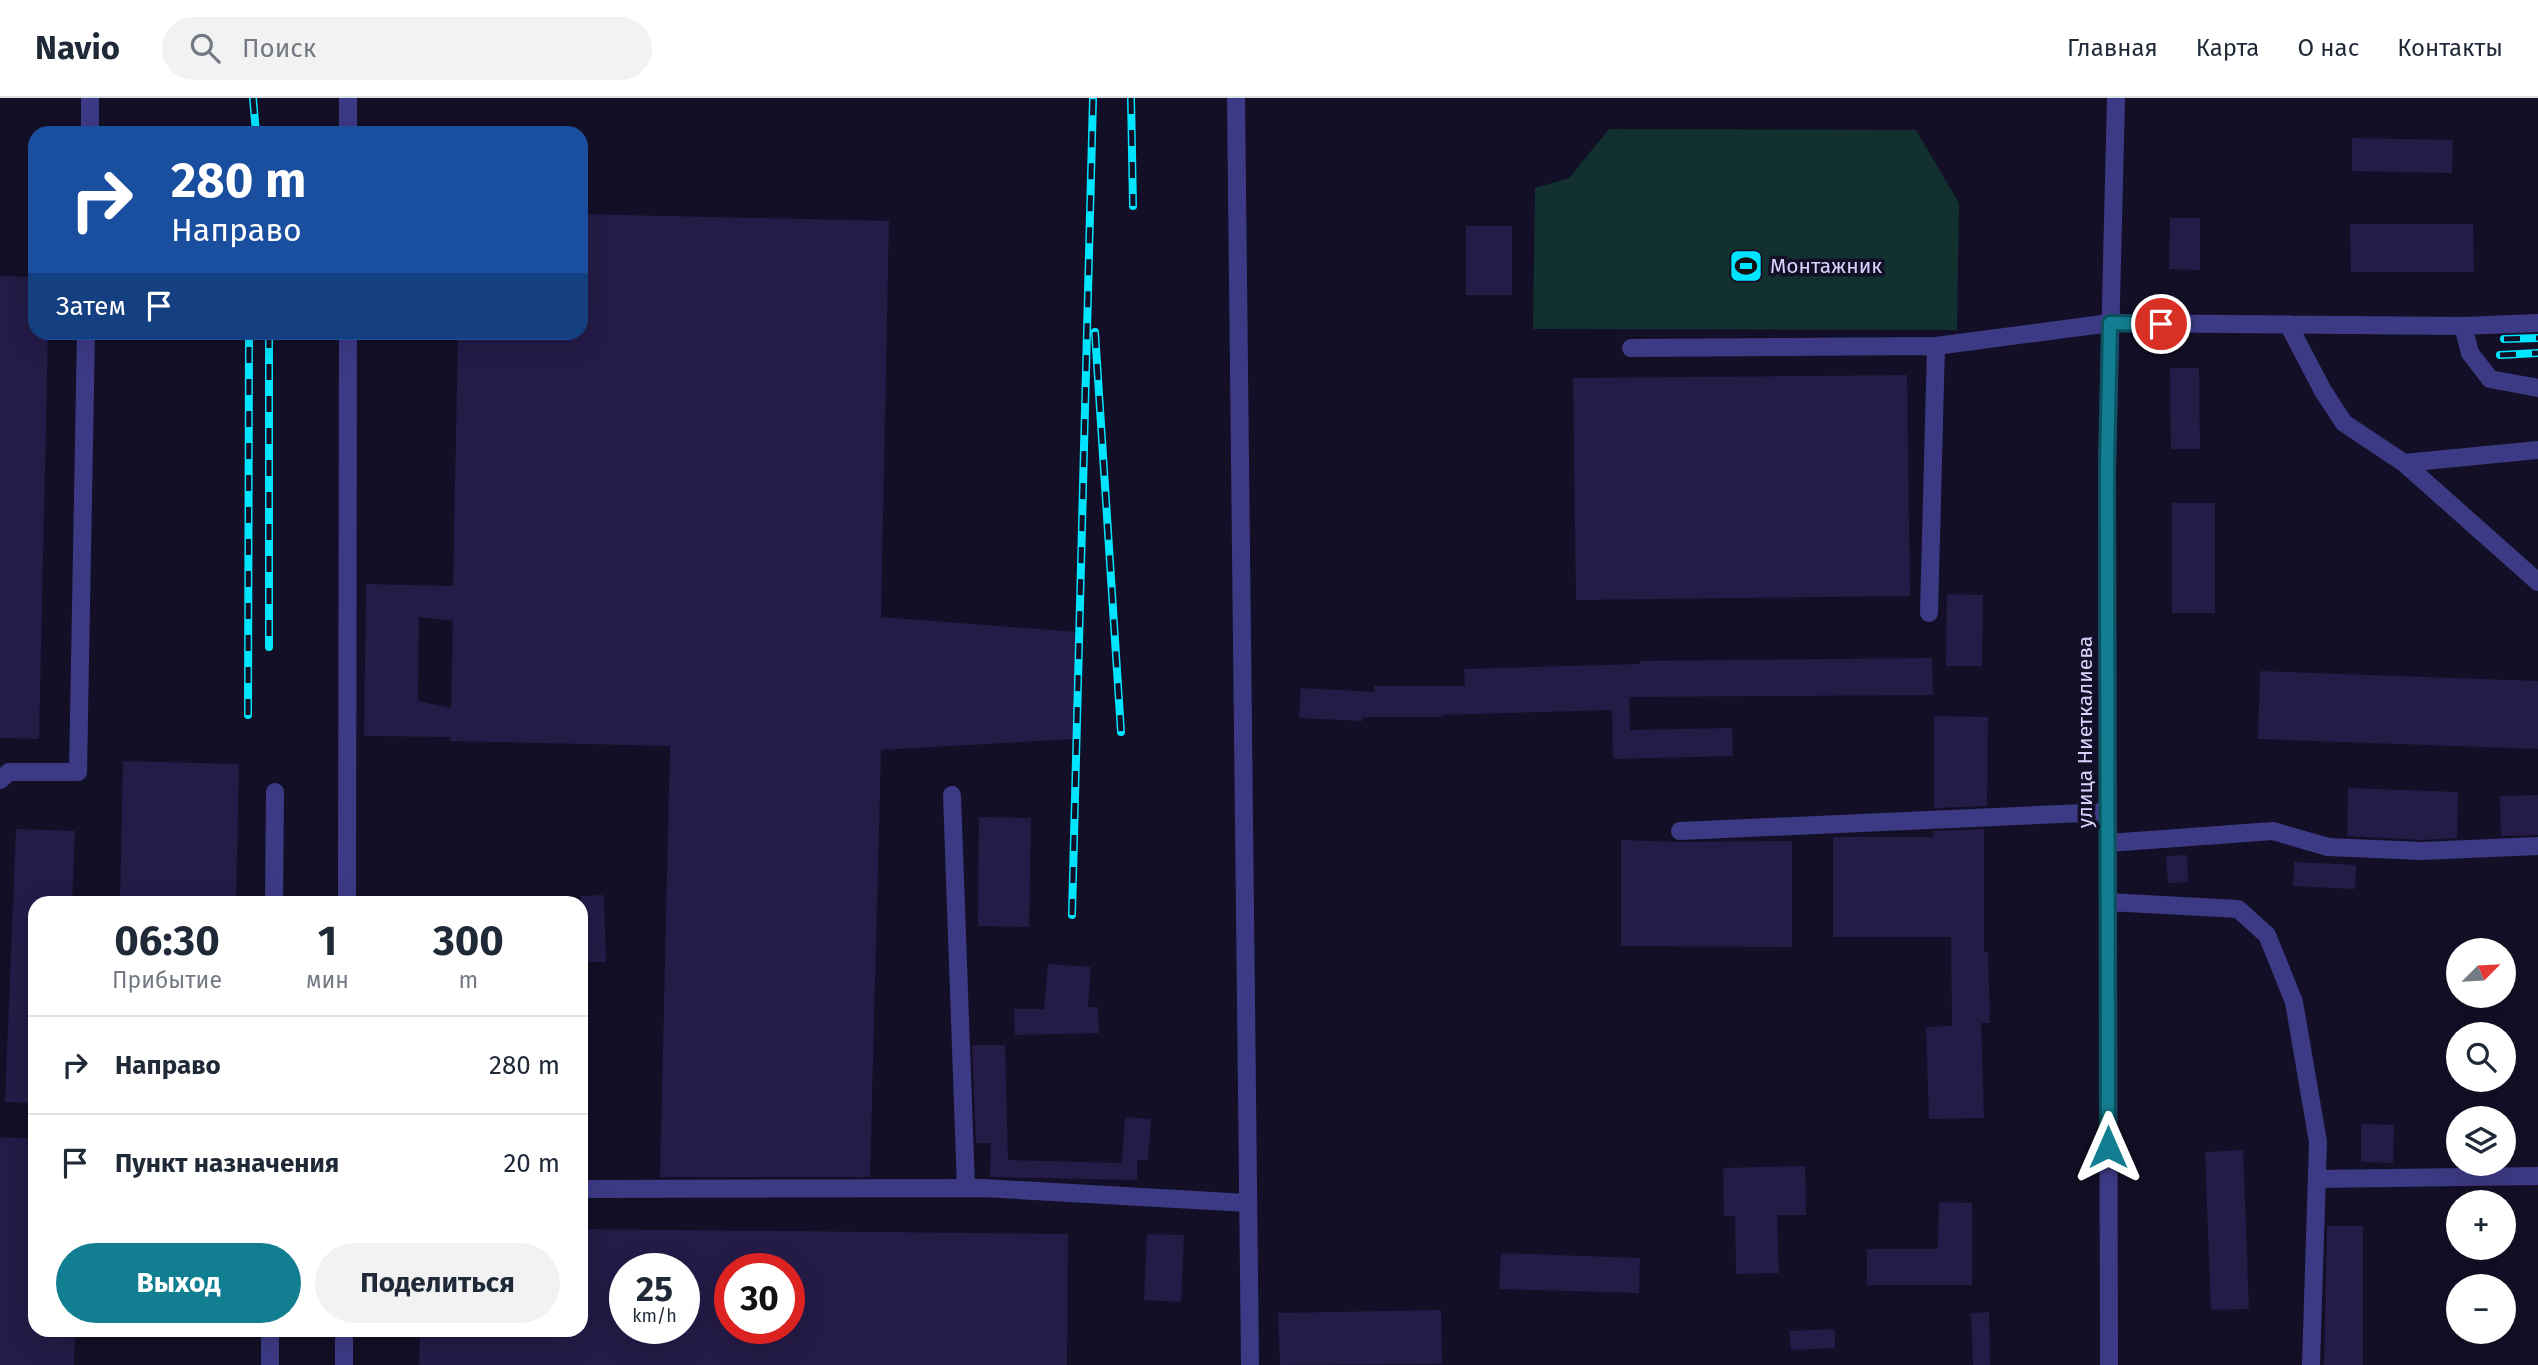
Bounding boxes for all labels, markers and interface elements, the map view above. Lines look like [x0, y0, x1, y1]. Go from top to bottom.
search box [162, 17, 652, 80]
text: Navio [35, 28, 120, 68]
icon: search [186, 29, 224, 67]
text: Поиск [242, 33, 316, 64]
text: Главная [2067, 34, 2158, 62]
text: Карта [2196, 34, 2259, 62]
text: О нас [2297, 34, 2359, 62]
text: Контакты [2397, 34, 2503, 62]
text: 280 m [171, 151, 307, 210]
icon: right [56, 154, 147, 245]
text: Направо [171, 211, 302, 249]
sports icon: Монтажник [1727, 247, 1765, 285]
place label: Монтажник [1770, 253, 1882, 279]
icon: arrive [140, 287, 178, 325]
text: Затем [56, 291, 126, 322]
pin [2131, 294, 2191, 354]
icon: arrive [2142, 305, 2180, 343]
street label: улица Ниеткалиева [2072, 636, 2098, 828]
text: 06:30 [114, 916, 220, 966]
text: 1 [318, 916, 337, 966]
text: 300 [433, 916, 504, 966]
north arrow [2446, 938, 2516, 1008]
map controls [2446, 938, 2516, 1344]
text: Прибытие [112, 966, 222, 994]
text: мин [306, 966, 349, 994]
text: m [459, 966, 478, 994]
button: search [2446, 1022, 2516, 1092]
icon: right [56, 1046, 94, 1084]
text: Направо [115, 1050, 221, 1081]
text: 280 m [489, 1050, 560, 1081]
button: layers [2446, 1106, 2516, 1176]
position arrow [2071, 1110, 2145, 1184]
icon: arrive [56, 1144, 94, 1182]
text: Пункт назначения [115, 1148, 339, 1179]
text: 20 m [503, 1148, 560, 1179]
button: + [2446, 1190, 2516, 1260]
button: Выход [56, 1243, 301, 1323]
button: Поделиться [315, 1243, 560, 1323]
speed limit sign: 30 [714, 1253, 805, 1344]
text: 25 [636, 1268, 673, 1310]
button: − [2446, 1274, 2516, 1344]
text: km/h [632, 1305, 677, 1327]

